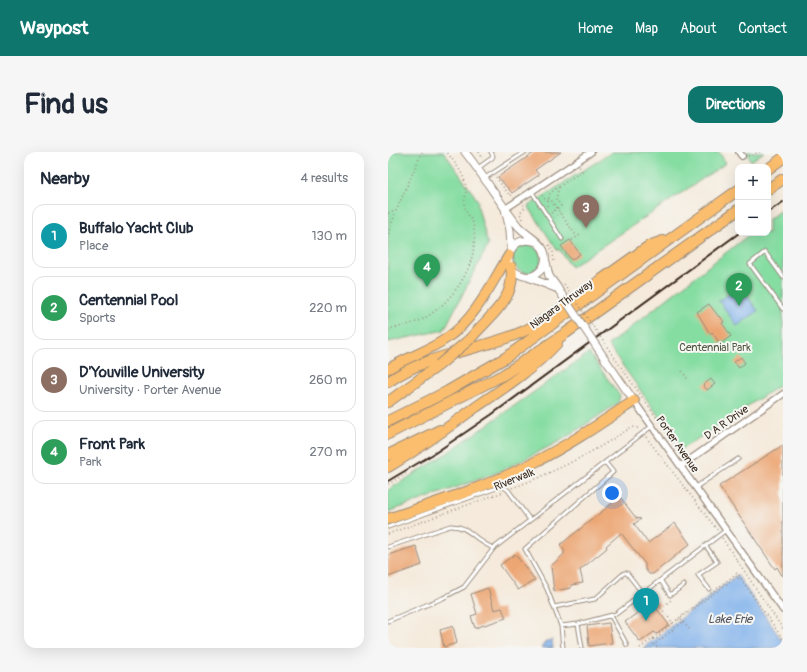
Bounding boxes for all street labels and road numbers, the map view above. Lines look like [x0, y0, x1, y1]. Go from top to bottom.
street label: Niagara Thruway [527, 277, 596, 332]
street label: D A R Drive [702, 402, 751, 442]
street label: Porter Avenue [653, 414, 702, 475]
street label: Riverwalk [492, 465, 537, 493]

